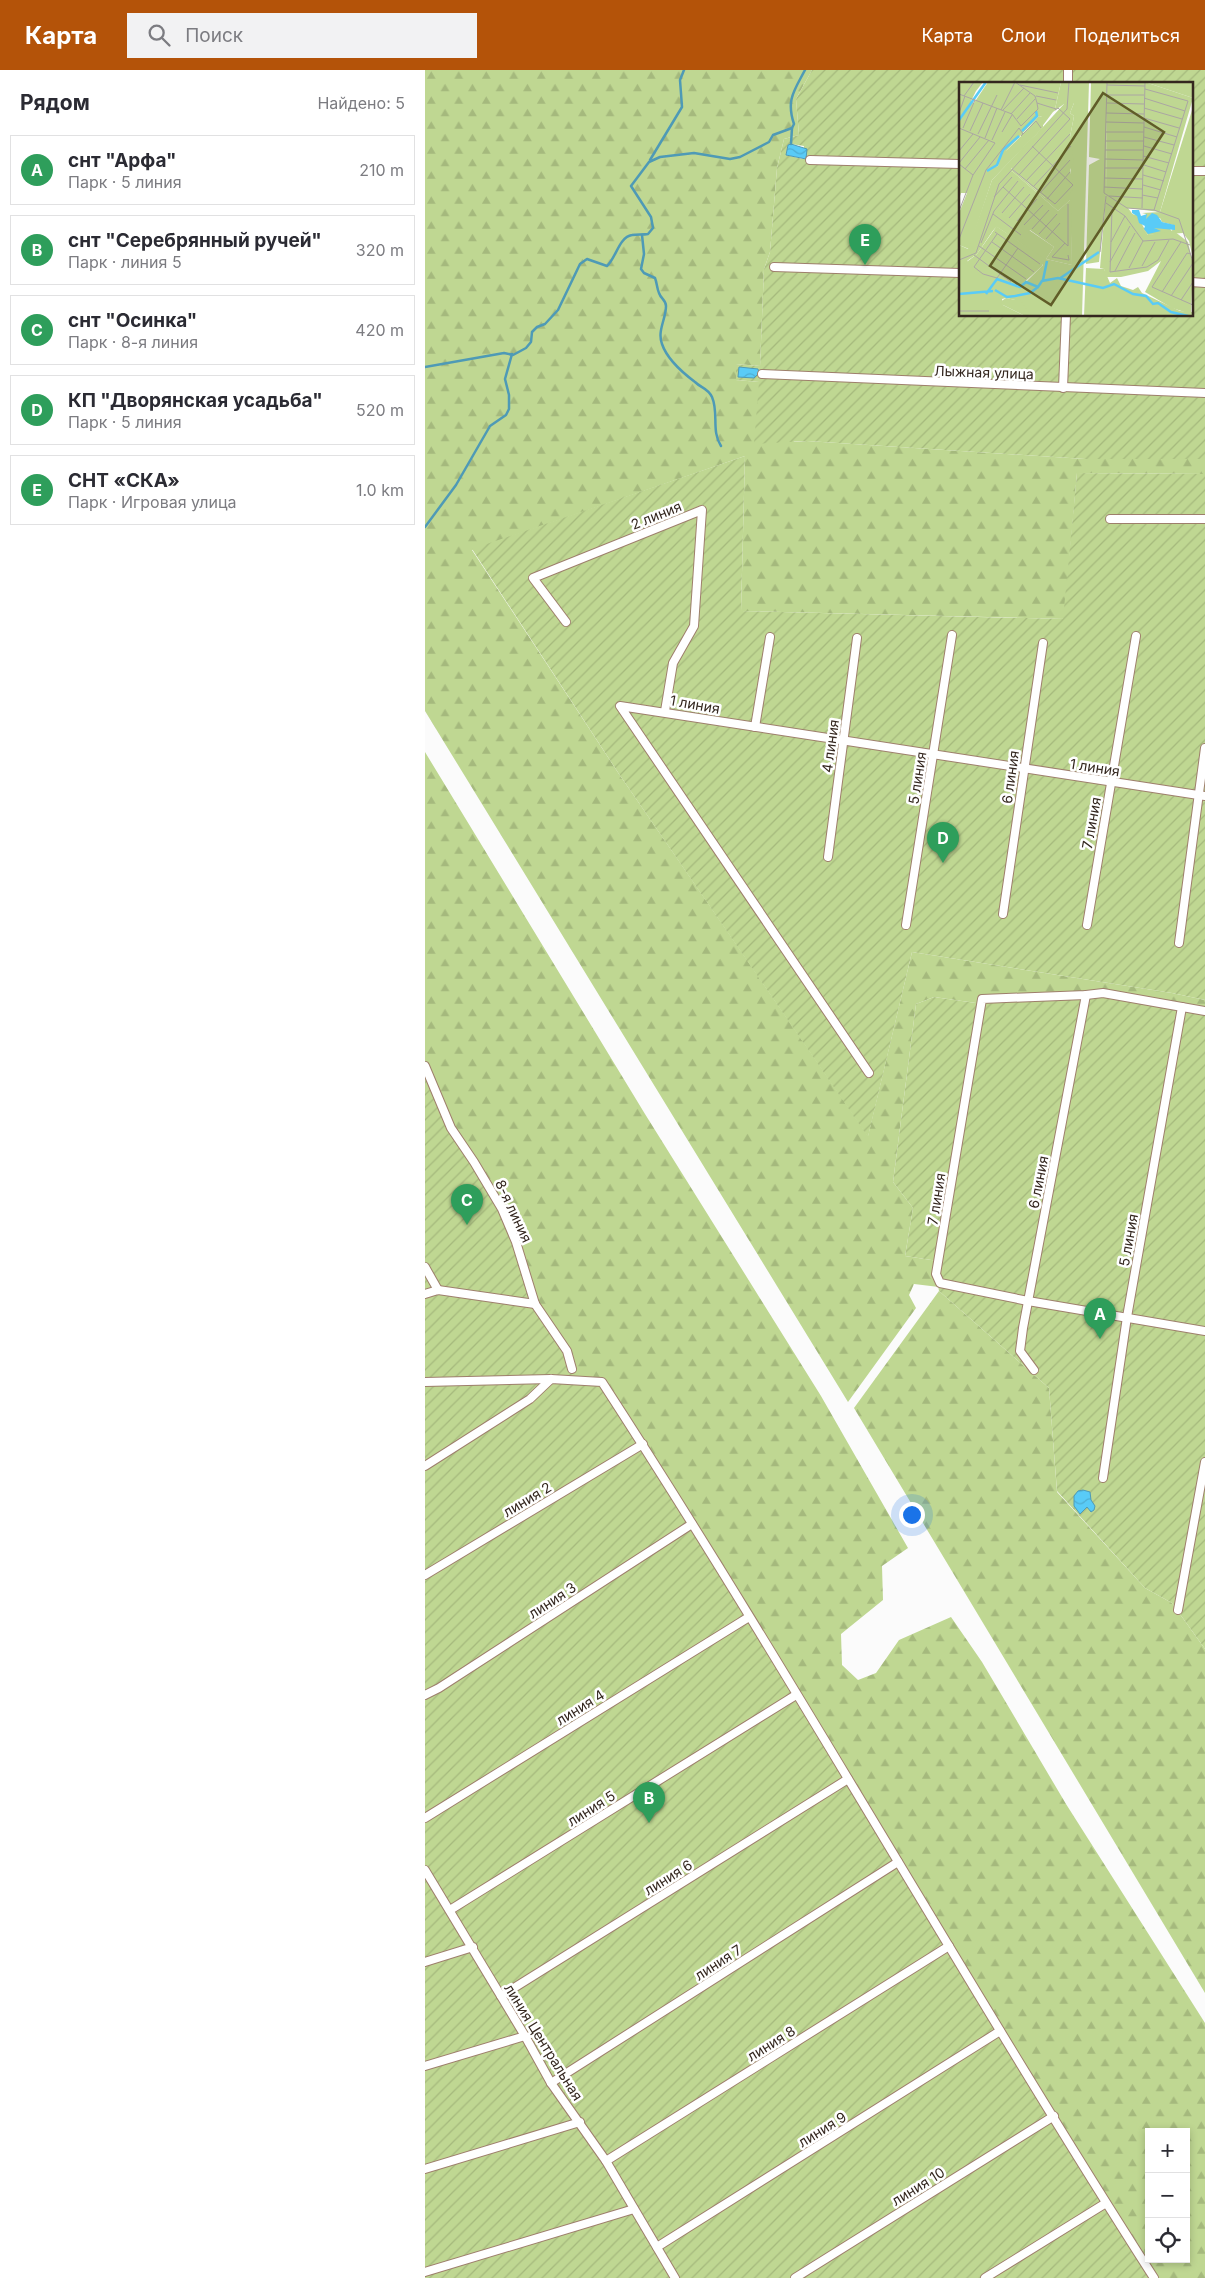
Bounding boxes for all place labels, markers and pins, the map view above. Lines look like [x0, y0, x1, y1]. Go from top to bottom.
pin: E [849, 224, 881, 265]
pin: D [927, 822, 959, 863]
pin: C [451, 1184, 483, 1225]
pin: A [1084, 1298, 1116, 1339]
pin: B [633, 1782, 665, 1823]

